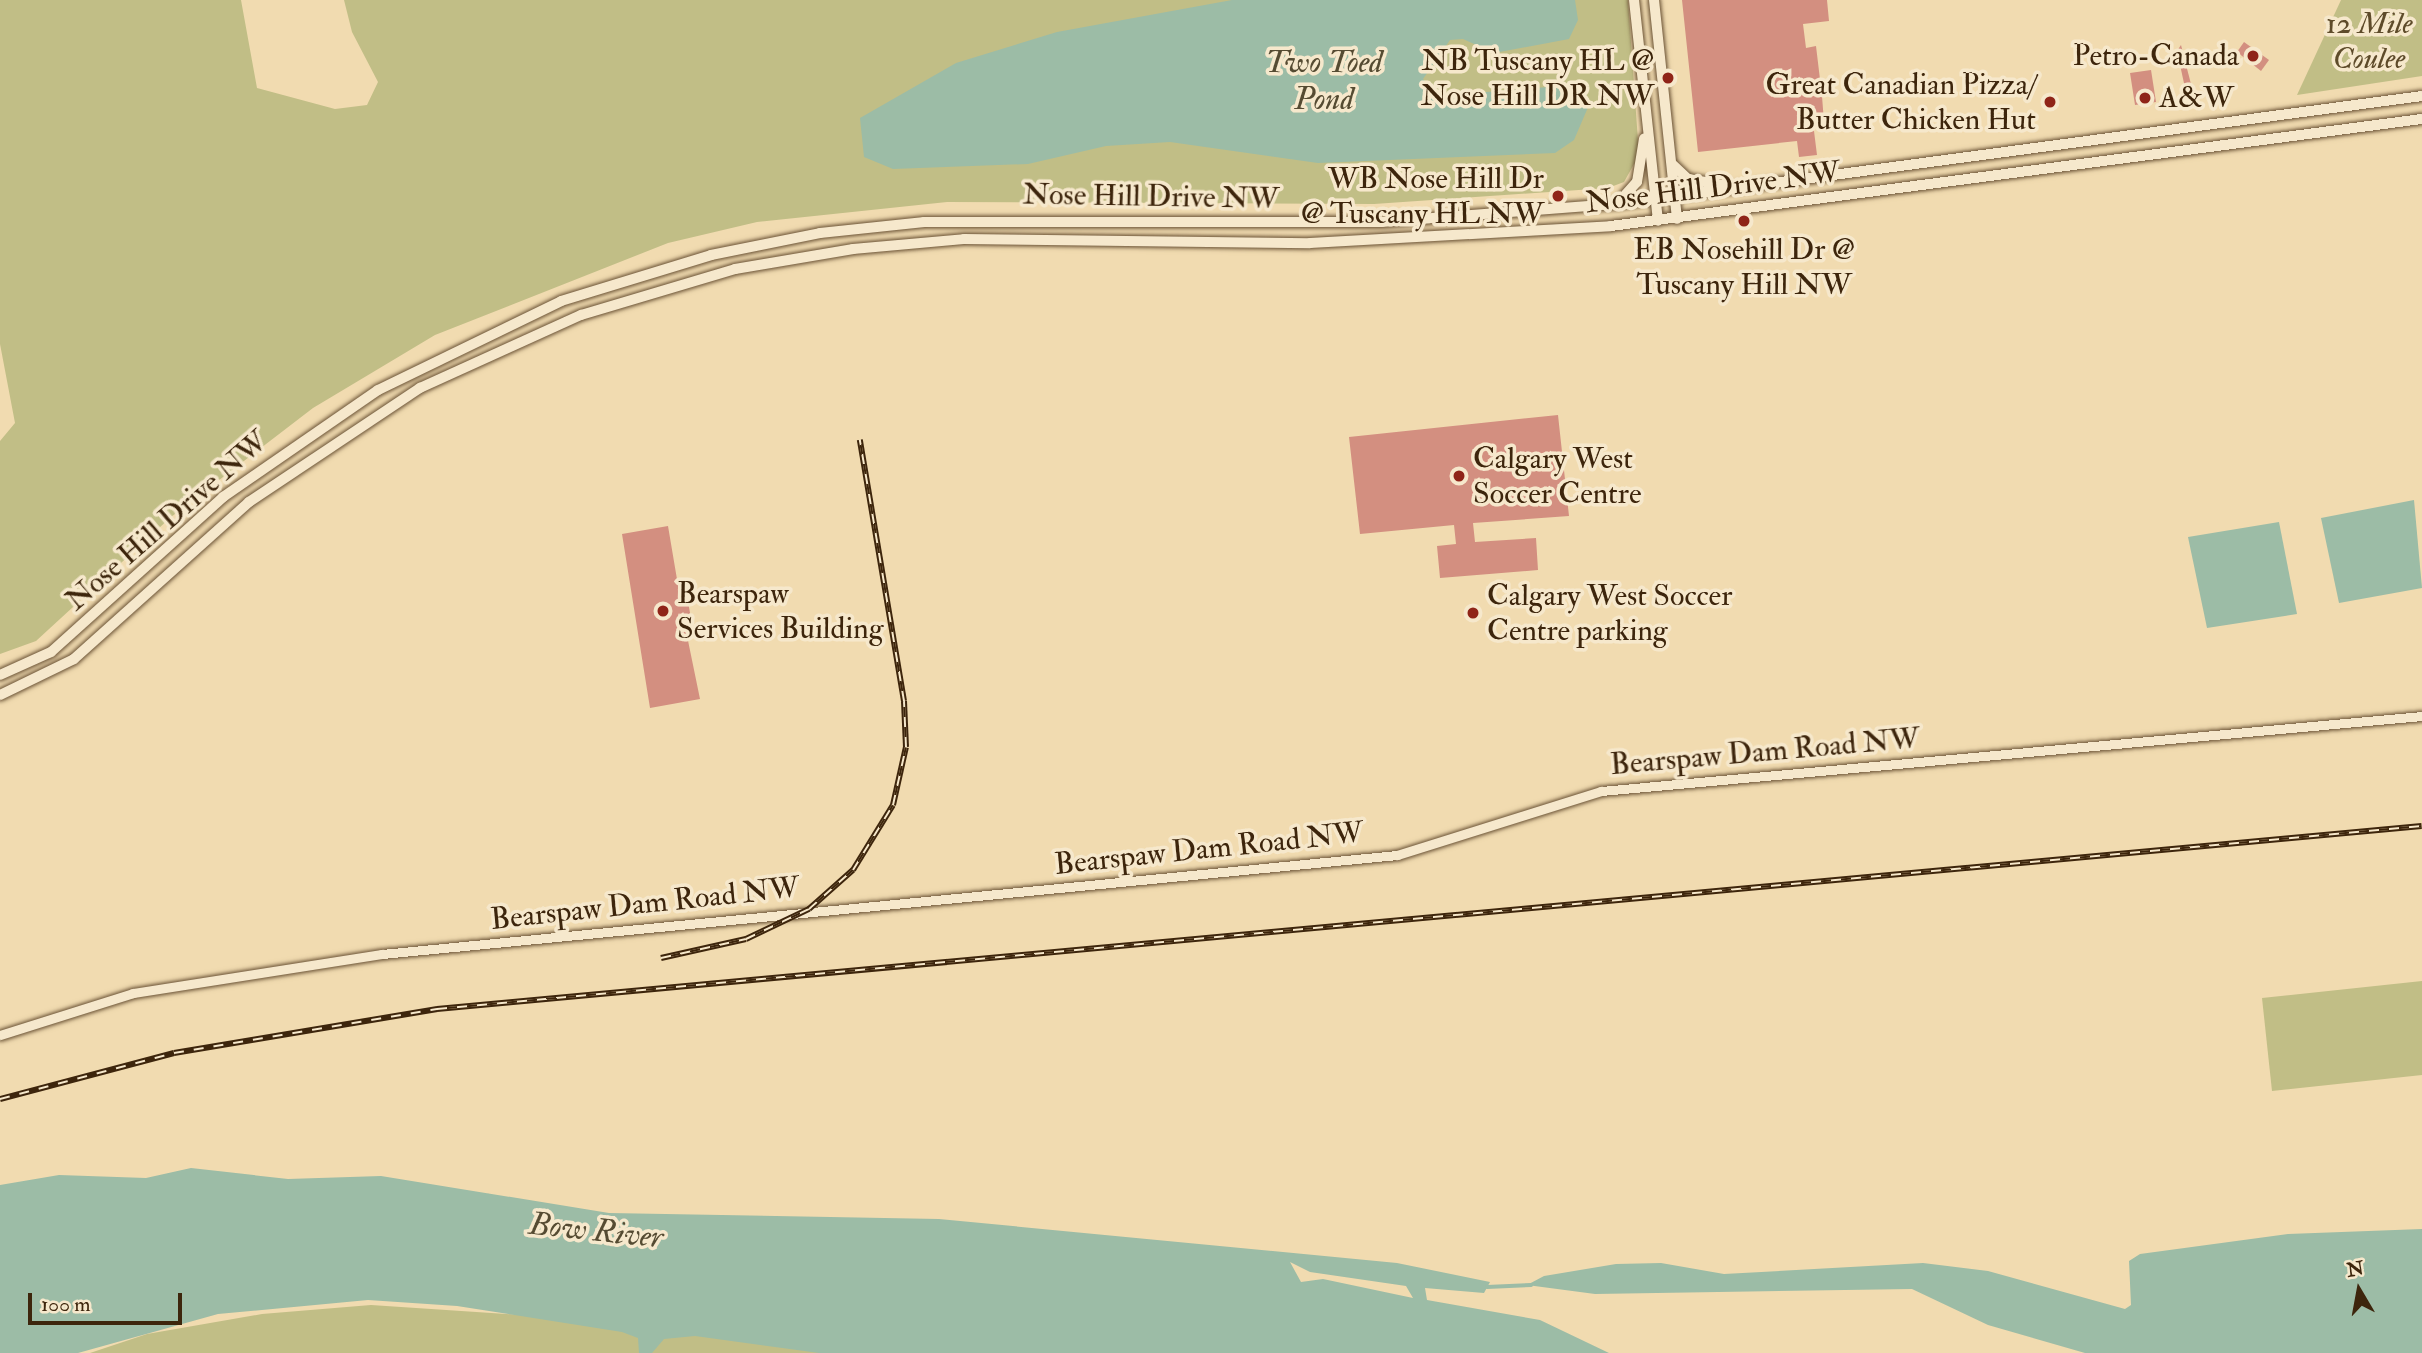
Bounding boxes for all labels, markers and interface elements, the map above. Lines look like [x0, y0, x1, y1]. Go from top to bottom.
park label: 12 Mile Coulee [2326, 6, 2412, 76]
place label: Petro-Canada [2073, 38, 2239, 74]
place label: NB Tuscany HL @ Nose Hill DR NW [1421, 43, 1654, 113]
water label: Two Toed Pond [1265, 44, 1383, 119]
marker: Petro-Canada [2245, 48, 2261, 64]
place label: Great Canadian Pizza/ Butter Chicken Hut [1765, 67, 2036, 138]
marker: NB Tuscany HL @ Nose Hill DR NW [1660, 70, 1676, 86]
place label: A&W [2159, 80, 2234, 116]
marker: A&W [2137, 90, 2153, 106]
marker: Great Canadian Pizza/ Butter Chicken Hut [2042, 94, 2058, 110]
street label: Nose Hill Drive NW [1584, 155, 1842, 221]
place label: WB Nose Hill Dr @ Tuscany HL NW [1301, 161, 1544, 232]
street label: Nose Hill Drive NW [1023, 177, 1279, 217]
marker: WB Nose Hill Dr @ Tuscany HL NW [1550, 188, 1566, 204]
marker: EB Nosehill Dr @ Tuscany Hill NW [1736, 213, 1752, 229]
place label: EB Nosehill Dr @ Tuscany Hill NW [1633, 232, 1855, 302]
street label: Nose Hill Drive NW [58, 423, 276, 619]
place label: Calgary West Soccer Centre [1473, 441, 1641, 512]
marker: Calgary West Soccer Centre [1451, 468, 1467, 484]
place label: Bearspaw Services Building [677, 576, 883, 646]
place label: Calgary West Soccer Centre parking [1487, 578, 1732, 648]
marker: Bearspaw Services Building [655, 603, 671, 619]
marker: Calgary West Soccer Centre parking [1465, 605, 1481, 621]
street label: Bearspaw Dam Road NW [1609, 721, 1921, 783]
street label: Bearspaw Dam Road NW [1053, 815, 1365, 883]
street label: Bearspaw Dam Road NW [489, 870, 801, 938]
water label: Bow River [527, 1205, 665, 1257]
north arrow [2324, 1255, 2394, 1325]
text: N [2345, 1256, 2366, 1283]
scale bar [32, 1280, 186, 1324]
text: 100 m [41, 1291, 91, 1318]

